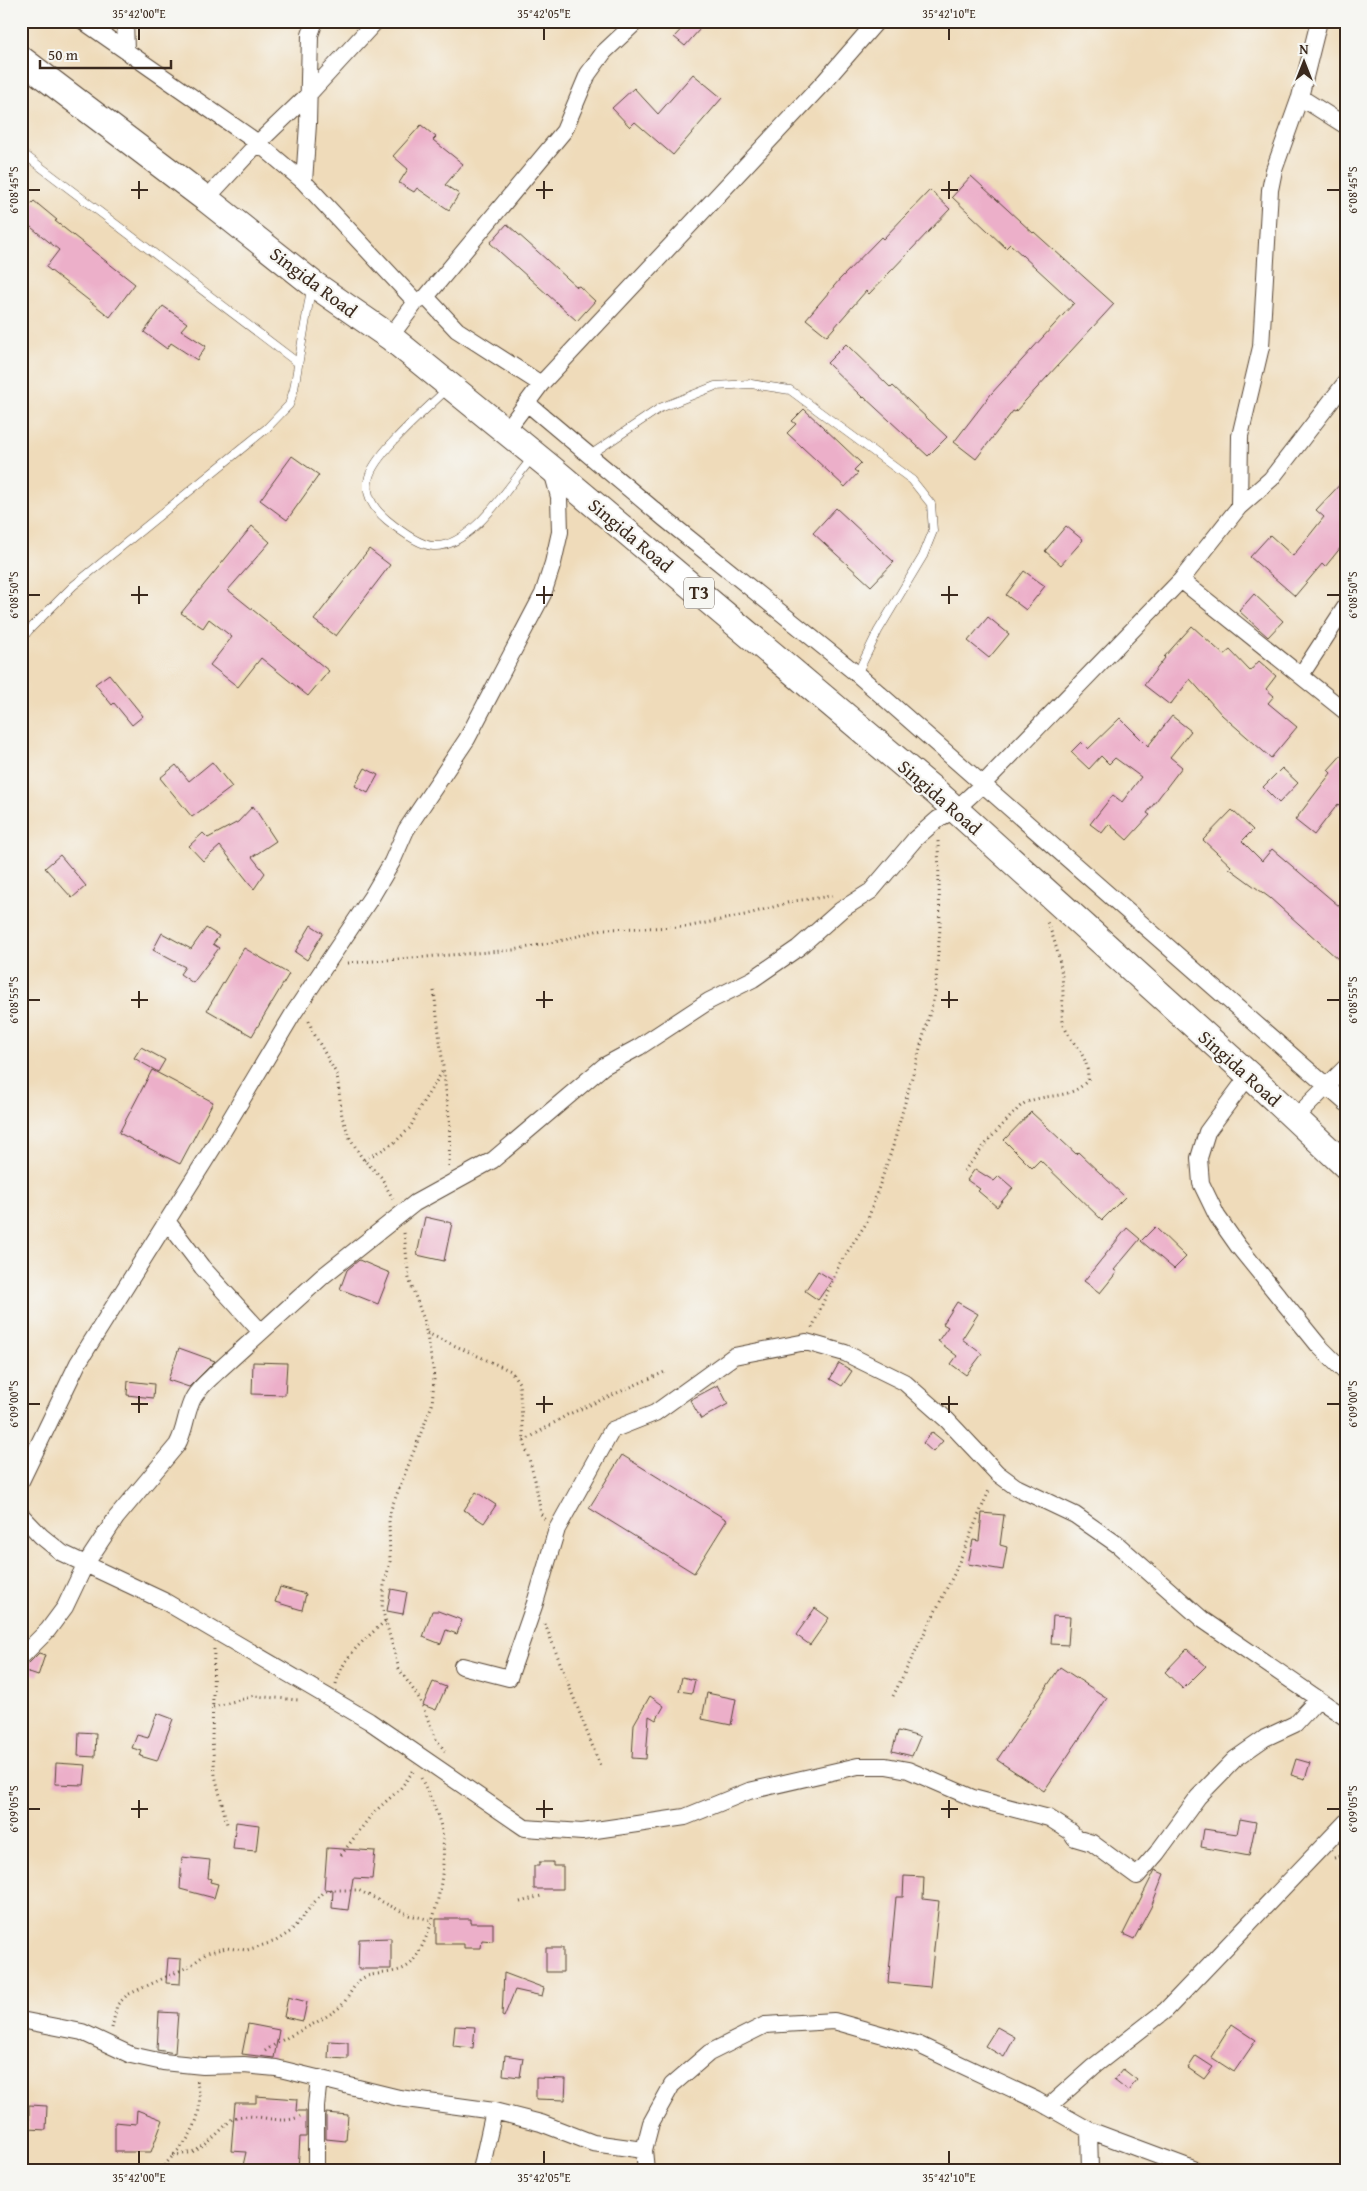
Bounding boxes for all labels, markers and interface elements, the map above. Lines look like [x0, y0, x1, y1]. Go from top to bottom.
text: 35°42'00"E [112, 5, 166, 22]
text: 35°42'05"E [517, 5, 571, 22]
text: 35°42'10"E [922, 5, 976, 22]
scale bar [40, 38, 171, 70]
north arrow [1280, 38, 1330, 88]
text: N [1299, 39, 1309, 59]
text: 50 m [48, 44, 79, 65]
text: 6°08'45"S [5, 166, 22, 214]
text: 6°08'45"S [1344, 166, 1361, 214]
street label: Singida Road [264, 240, 364, 325]
street label: Singida Road [582, 491, 680, 579]
text: 6°08'50"S [5, 571, 22, 619]
text: 6°08'50"S [1344, 571, 1361, 619]
road number: T3 [684, 578, 714, 608]
street label: Singida Road [892, 753, 989, 842]
text: 6°08'55"S [5, 976, 22, 1024]
text: 6°08'55"S [1344, 976, 1361, 1024]
street label: Singida Road [1192, 1023, 1288, 1113]
text: 6°09'00"S [5, 1380, 22, 1428]
text: 6°09'00"S [1344, 1380, 1361, 1428]
text: 6°09'05"S [5, 1785, 22, 1833]
text: 6°09'05"S [1344, 1785, 1361, 1833]
text: 35°42'00"E [112, 2169, 166, 2186]
text: 35°42'05"E [517, 2169, 571, 2186]
text: 35°42'10"E [922, 2169, 976, 2186]

